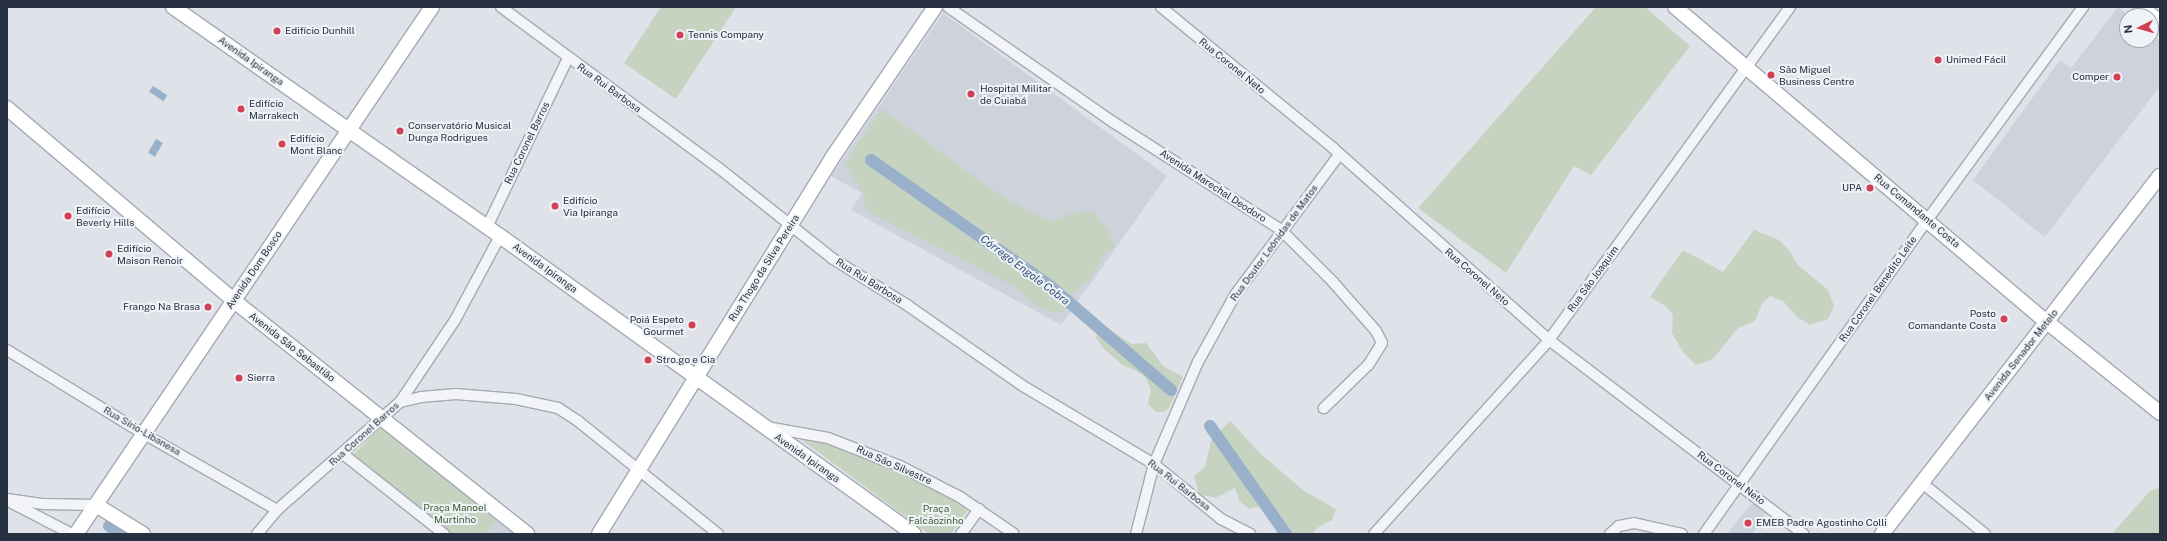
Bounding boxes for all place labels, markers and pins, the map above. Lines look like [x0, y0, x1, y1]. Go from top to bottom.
place label: Edifício Dunhill [285, 25, 355, 37]
marker: Edifício Dunhill [272, 26, 282, 36]
place label: Tennis Company [688, 29, 764, 41]
marker: Tennis Company [675, 30, 685, 40]
place label: Unimed Fácil [1946, 54, 2006, 66]
marker: Unimed Fácil [1933, 55, 1943, 65]
place label: São Miguel Business Centre [1779, 63, 1855, 86]
marker: São Miguel Business Centre [1766, 70, 1776, 80]
place label: Comper [2072, 71, 2109, 83]
marker: Comper [2112, 72, 2122, 82]
place label: Hospital Militar de Cuiabá [980, 82, 1052, 106]
marker: Hospital Militar de Cuiabá [965, 88, 977, 100]
place label: Edifício Marrakech [249, 97, 299, 120]
marker: Edifício Marrakech [236, 104, 246, 114]
place label: Conservatório Musical Dunga Rodrigues [408, 119, 511, 142]
marker: Conservatório Musical Dunga Rodrigues [395, 126, 405, 136]
place label: Edifício Mont Blanc [290, 132, 343, 156]
marker: Edifício Mont Blanc [277, 139, 287, 149]
place label: UPA [1842, 182, 1862, 194]
marker: UPA [1865, 183, 1875, 193]
place label: Edifício Via Ipiranga [563, 194, 618, 218]
marker: Edifício Via Ipiranga [550, 201, 560, 211]
place label: Edifício Beverly Hills [76, 204, 134, 228]
marker: Edifício Beverly Hills [63, 211, 73, 221]
place label: Edifício Maison Renoir [117, 242, 183, 266]
marker: Edifício Maison Renoir [104, 249, 114, 259]
place label: Frango Na Brasa [123, 301, 200, 313]
marker: Frango Na Brasa [203, 302, 213, 312]
place label: Posto Comandante Costa [1908, 307, 1996, 330]
place label: Poiá Espeto Gourmet [630, 313, 684, 336]
marker: Posto Comandante Costa [1999, 314, 2009, 324]
marker: Poiá Espeto Gourmet [687, 320, 697, 330]
place label: Stro.go e Cia [656, 354, 715, 366]
marker: Stro.go e Cia [643, 355, 653, 365]
place label: Sierra [247, 372, 275, 384]
marker: Sierra [234, 373, 244, 383]
place label: EMEB Padre Agostinho Colli [1756, 517, 1887, 529]
marker: EMEB Padre Agostinho Colli [1743, 518, 1753, 528]

